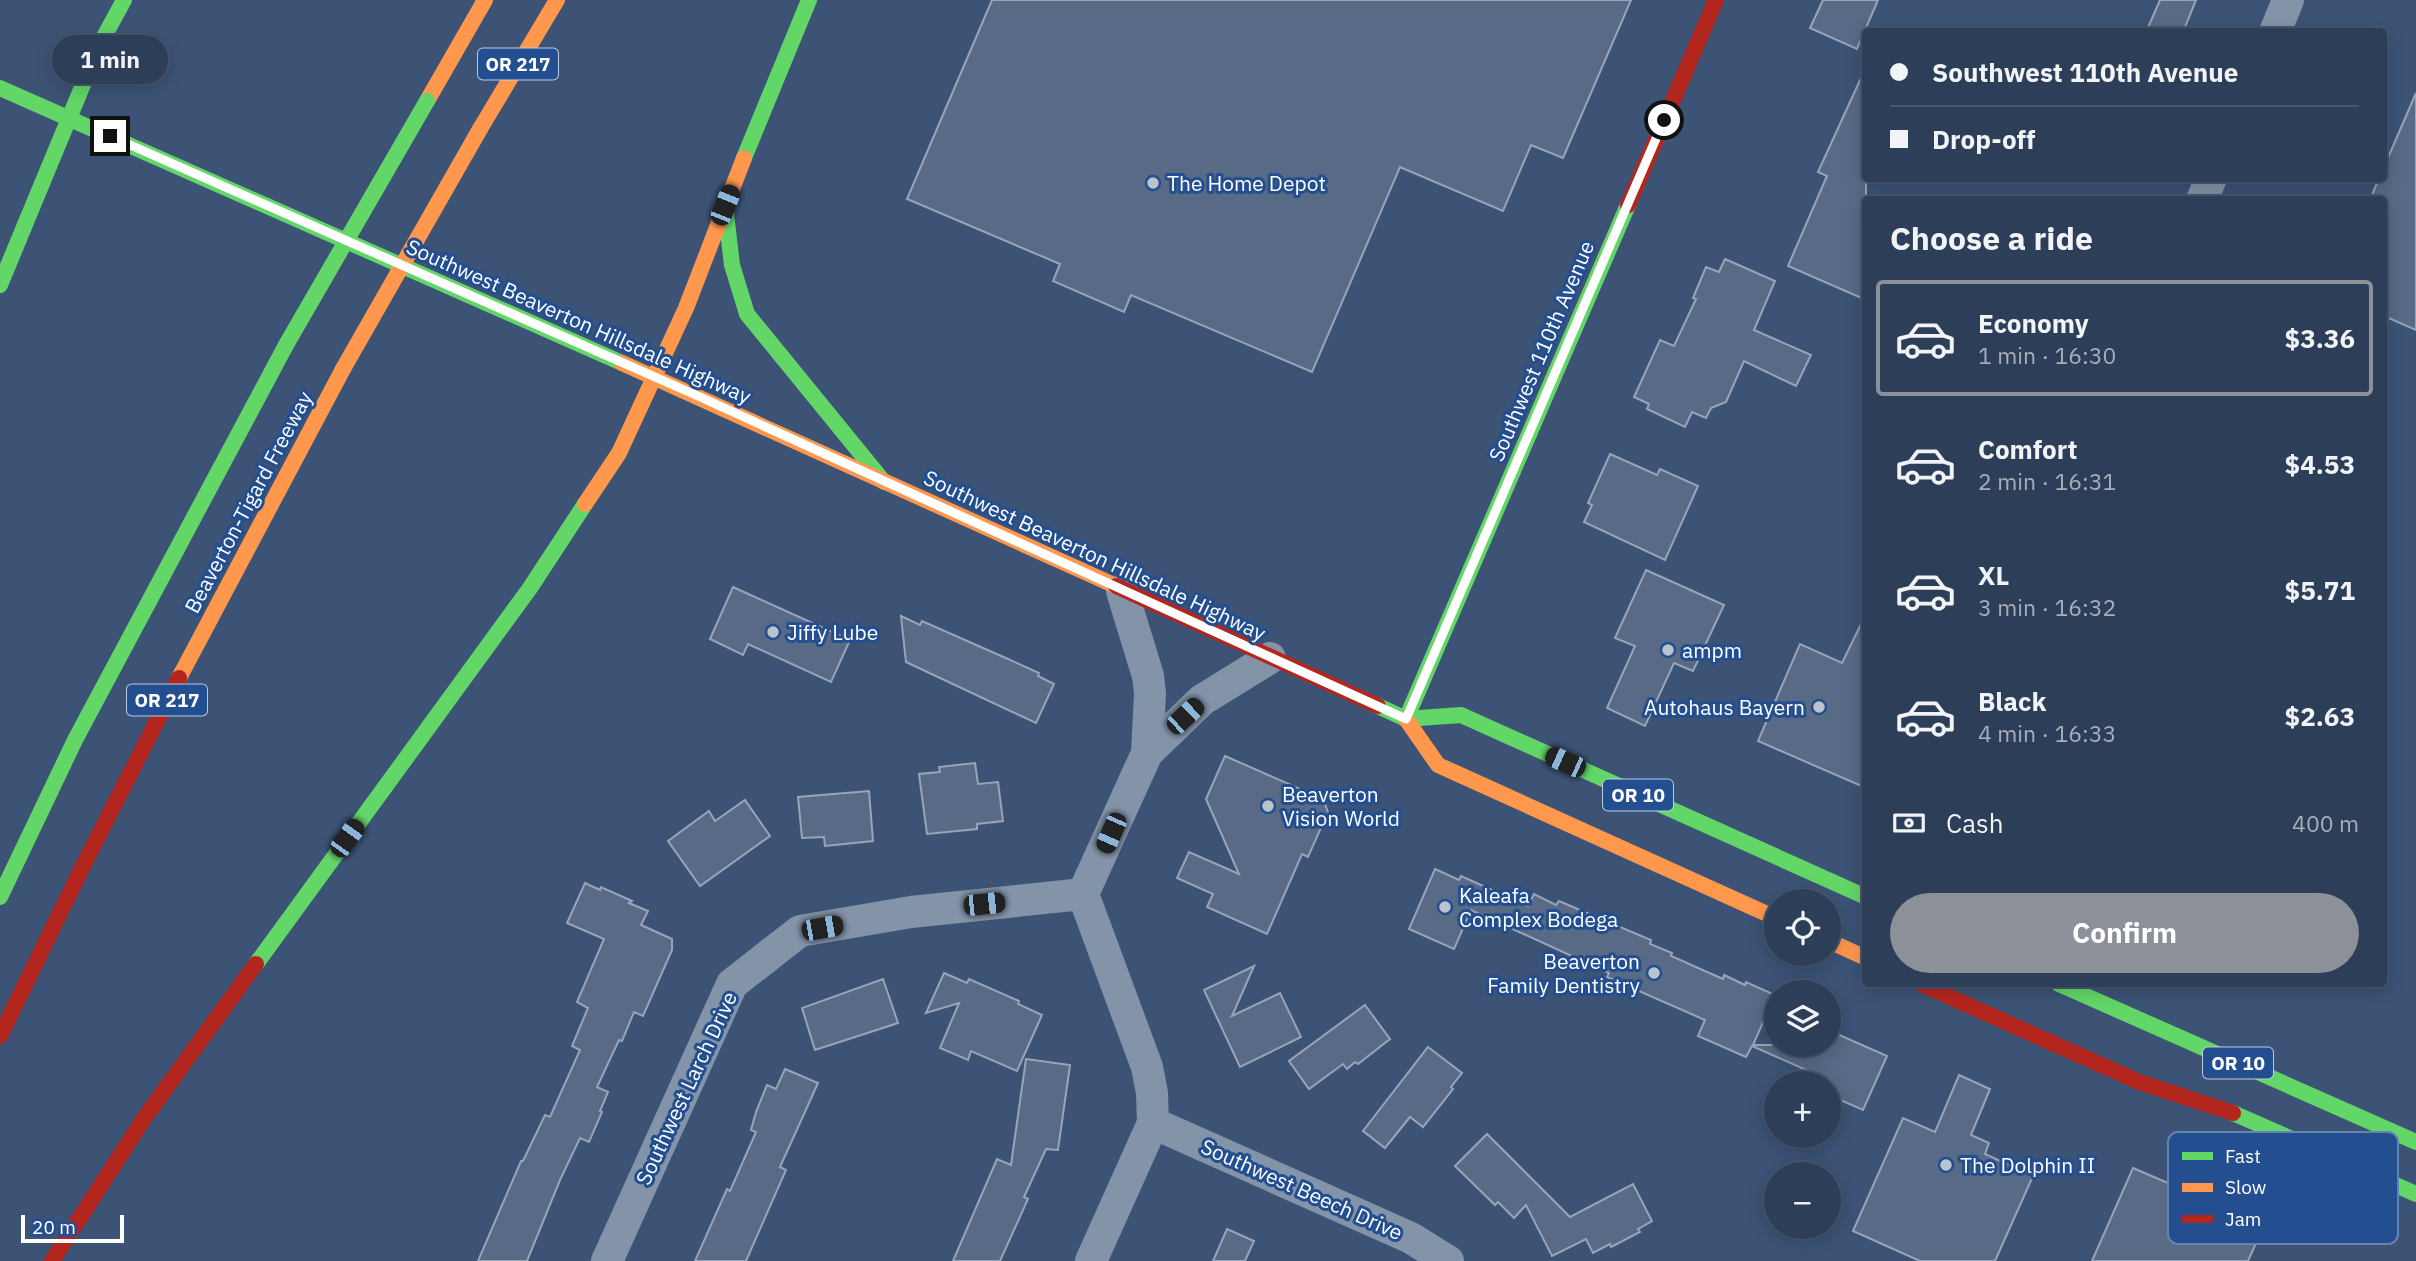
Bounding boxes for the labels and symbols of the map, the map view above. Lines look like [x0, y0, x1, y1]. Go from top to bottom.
callout: 1 min [52, 34, 168, 83]
road number: OR 217 [478, 48, 558, 80]
route start [1648, 104, 1680, 136]
route end [94, 120, 126, 152]
place label: The Home Depot [1167, 169, 1326, 197]
marker: The Home Depot [1145, 175, 1161, 191]
car [708, 182, 743, 228]
street label: Southwest Beaverton Hillsdale Highway [402, 232, 756, 410]
street label: Southwest 110th Avenue [1482, 236, 1600, 466]
street label: Beaverton-Tigard Freeway [177, 386, 319, 618]
street label: Southwest Beaverton Hillsdale Highway [919, 463, 1271, 647]
place label: Jiffy Lube [787, 618, 878, 646]
marker: Jiffy Lube [765, 624, 781, 640]
place label: ampm [1682, 636, 1742, 664]
marker: ampm [1660, 642, 1676, 658]
road number: OR 217 [127, 684, 207, 716]
place label: Autohaus Bayern [1644, 693, 1805, 721]
car [1163, 694, 1208, 738]
marker: Autohaus Bayern [1811, 699, 1827, 715]
car [1542, 744, 1589, 780]
place label: Beaverton Vision World [1282, 780, 1400, 832]
road number: OR 10 [1603, 780, 1673, 810]
marker: Beaverton Vision World [1260, 798, 1276, 814]
car [1093, 810, 1130, 856]
car [327, 815, 368, 861]
place label: Kaleafa Complex Bodega [1459, 881, 1618, 933]
car [963, 891, 1006, 917]
marker: Kaleafa Complex Bodega [1437, 899, 1453, 915]
car [800, 914, 845, 942]
place label: Beaverton Family Dentistry [1487, 947, 1641, 999]
marker: Beaverton Family Dentistry [1646, 965, 1662, 981]
street label: Southwest Larch Drive [629, 987, 743, 1189]
road number: OR 10 [2203, 1048, 2273, 1078]
street label: Southwest Beech Drive [1197, 1132, 1407, 1246]
legend [2168, 1132, 2398, 1244]
text: Fast [2225, 1144, 2261, 1168]
place label: The Dolphin II [1960, 1151, 2095, 1179]
marker: The Dolphin II [1938, 1157, 1954, 1173]
text: Slow [2225, 1175, 2266, 1199]
text: Jam [2225, 1207, 2261, 1231]
scale bar [21, 1212, 124, 1244]

